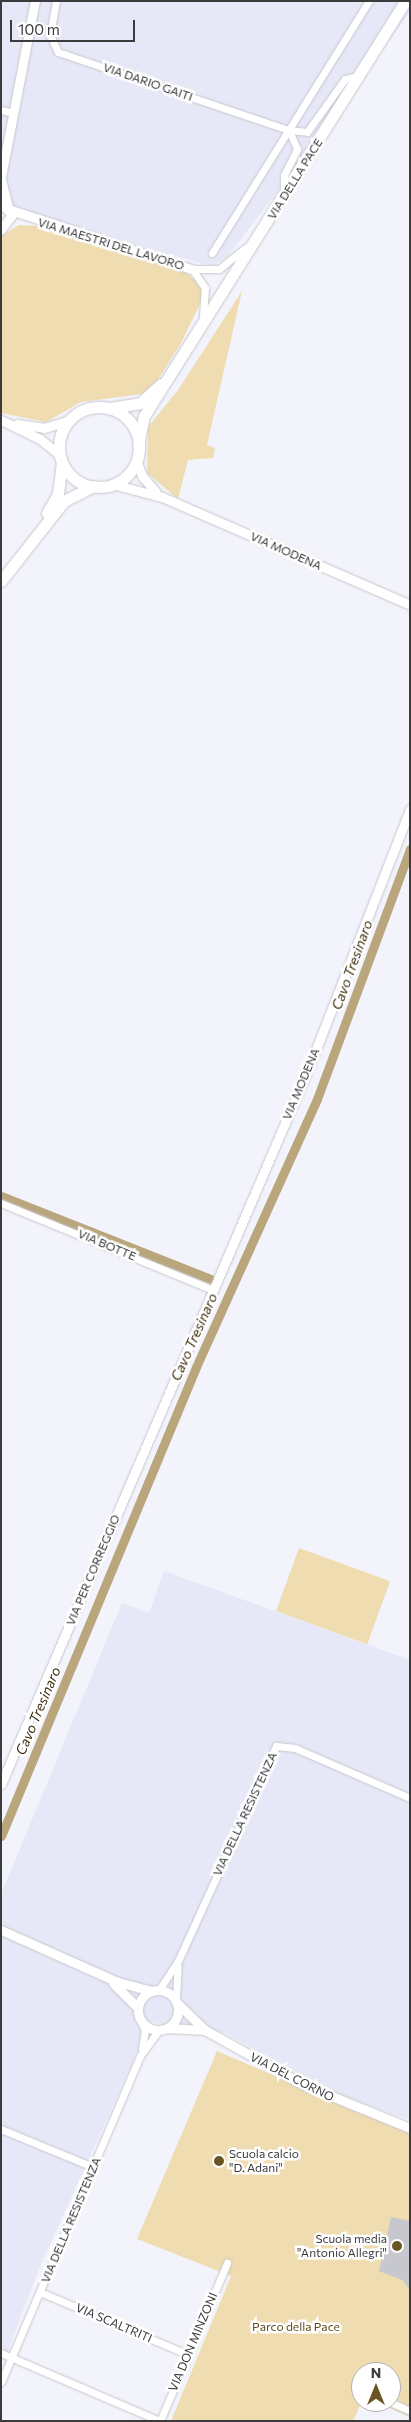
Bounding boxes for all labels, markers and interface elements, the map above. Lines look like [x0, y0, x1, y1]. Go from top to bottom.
scale bar [12, 10, 138, 42]
text: 100 m [18, 20, 60, 38]
street label: VIA DARIO GAITI [101, 60, 195, 104]
street label: VIA DELLA PACE [264, 136, 326, 222]
street label: VIA MAESTRI DEL LAVORO [36, 215, 186, 273]
street label: VIA MODENA [248, 529, 324, 573]
water label: Cavo Tresinaro [328, 918, 376, 1012]
street label: VIA MODENA [279, 1046, 323, 1122]
street label: VIA BOTTE [76, 1226, 138, 1264]
water label: Cavo Tresinaro [167, 1291, 221, 1383]
street label: VIA PER CORREGGIO [63, 1512, 123, 1628]
water label: Cavo Tresinaro [12, 1664, 64, 1758]
street label: VIA DELLA RESISTENZA [210, 1750, 280, 1878]
street label: VIA DEL CORNO [248, 2050, 336, 2104]
place label: Scuola calcio "D. Adani" [229, 2147, 299, 2175]
street label: VIA DELLA RESISTENZA [38, 2155, 104, 2285]
marker: Scuola calcio "D. Adani" [213, 2155, 225, 2167]
place label: Scuola media "Antonio Allegri" [297, 2232, 387, 2260]
marker: Scuola media "Antonio Allegri" [391, 2240, 403, 2252]
street label: VIA DON MINZONI [166, 2290, 220, 2394]
street label: VIA SCALTRITI [74, 2300, 154, 2346]
park label: Parco della Pace [252, 2320, 340, 2334]
north arrow [351, 2362, 401, 2412]
text: N [371, 2364, 381, 2381]

